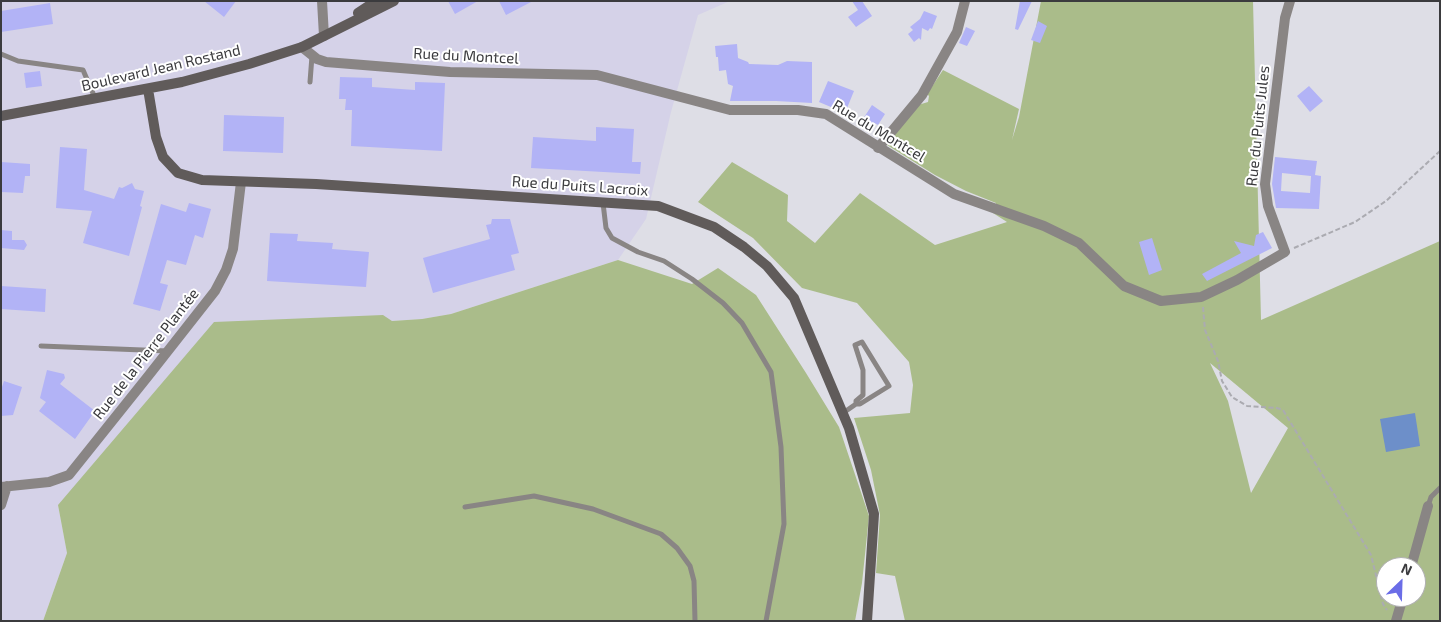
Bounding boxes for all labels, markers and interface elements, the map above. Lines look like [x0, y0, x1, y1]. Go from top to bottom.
street label: Boulevard Jean Rostand [80, 41, 242, 95]
street label: Rue du Montcel [413, 44, 519, 68]
street label: Rue du Puits Jules [1243, 65, 1273, 187]
street label: Rue du Montcel [829, 96, 929, 166]
street label: Rue du Puits Lacroix [511, 172, 649, 200]
street label: Rue de la Pierre Plantée [89, 285, 203, 423]
north arrow [1376, 557, 1426, 607]
text: N [1399, 559, 1415, 579]

